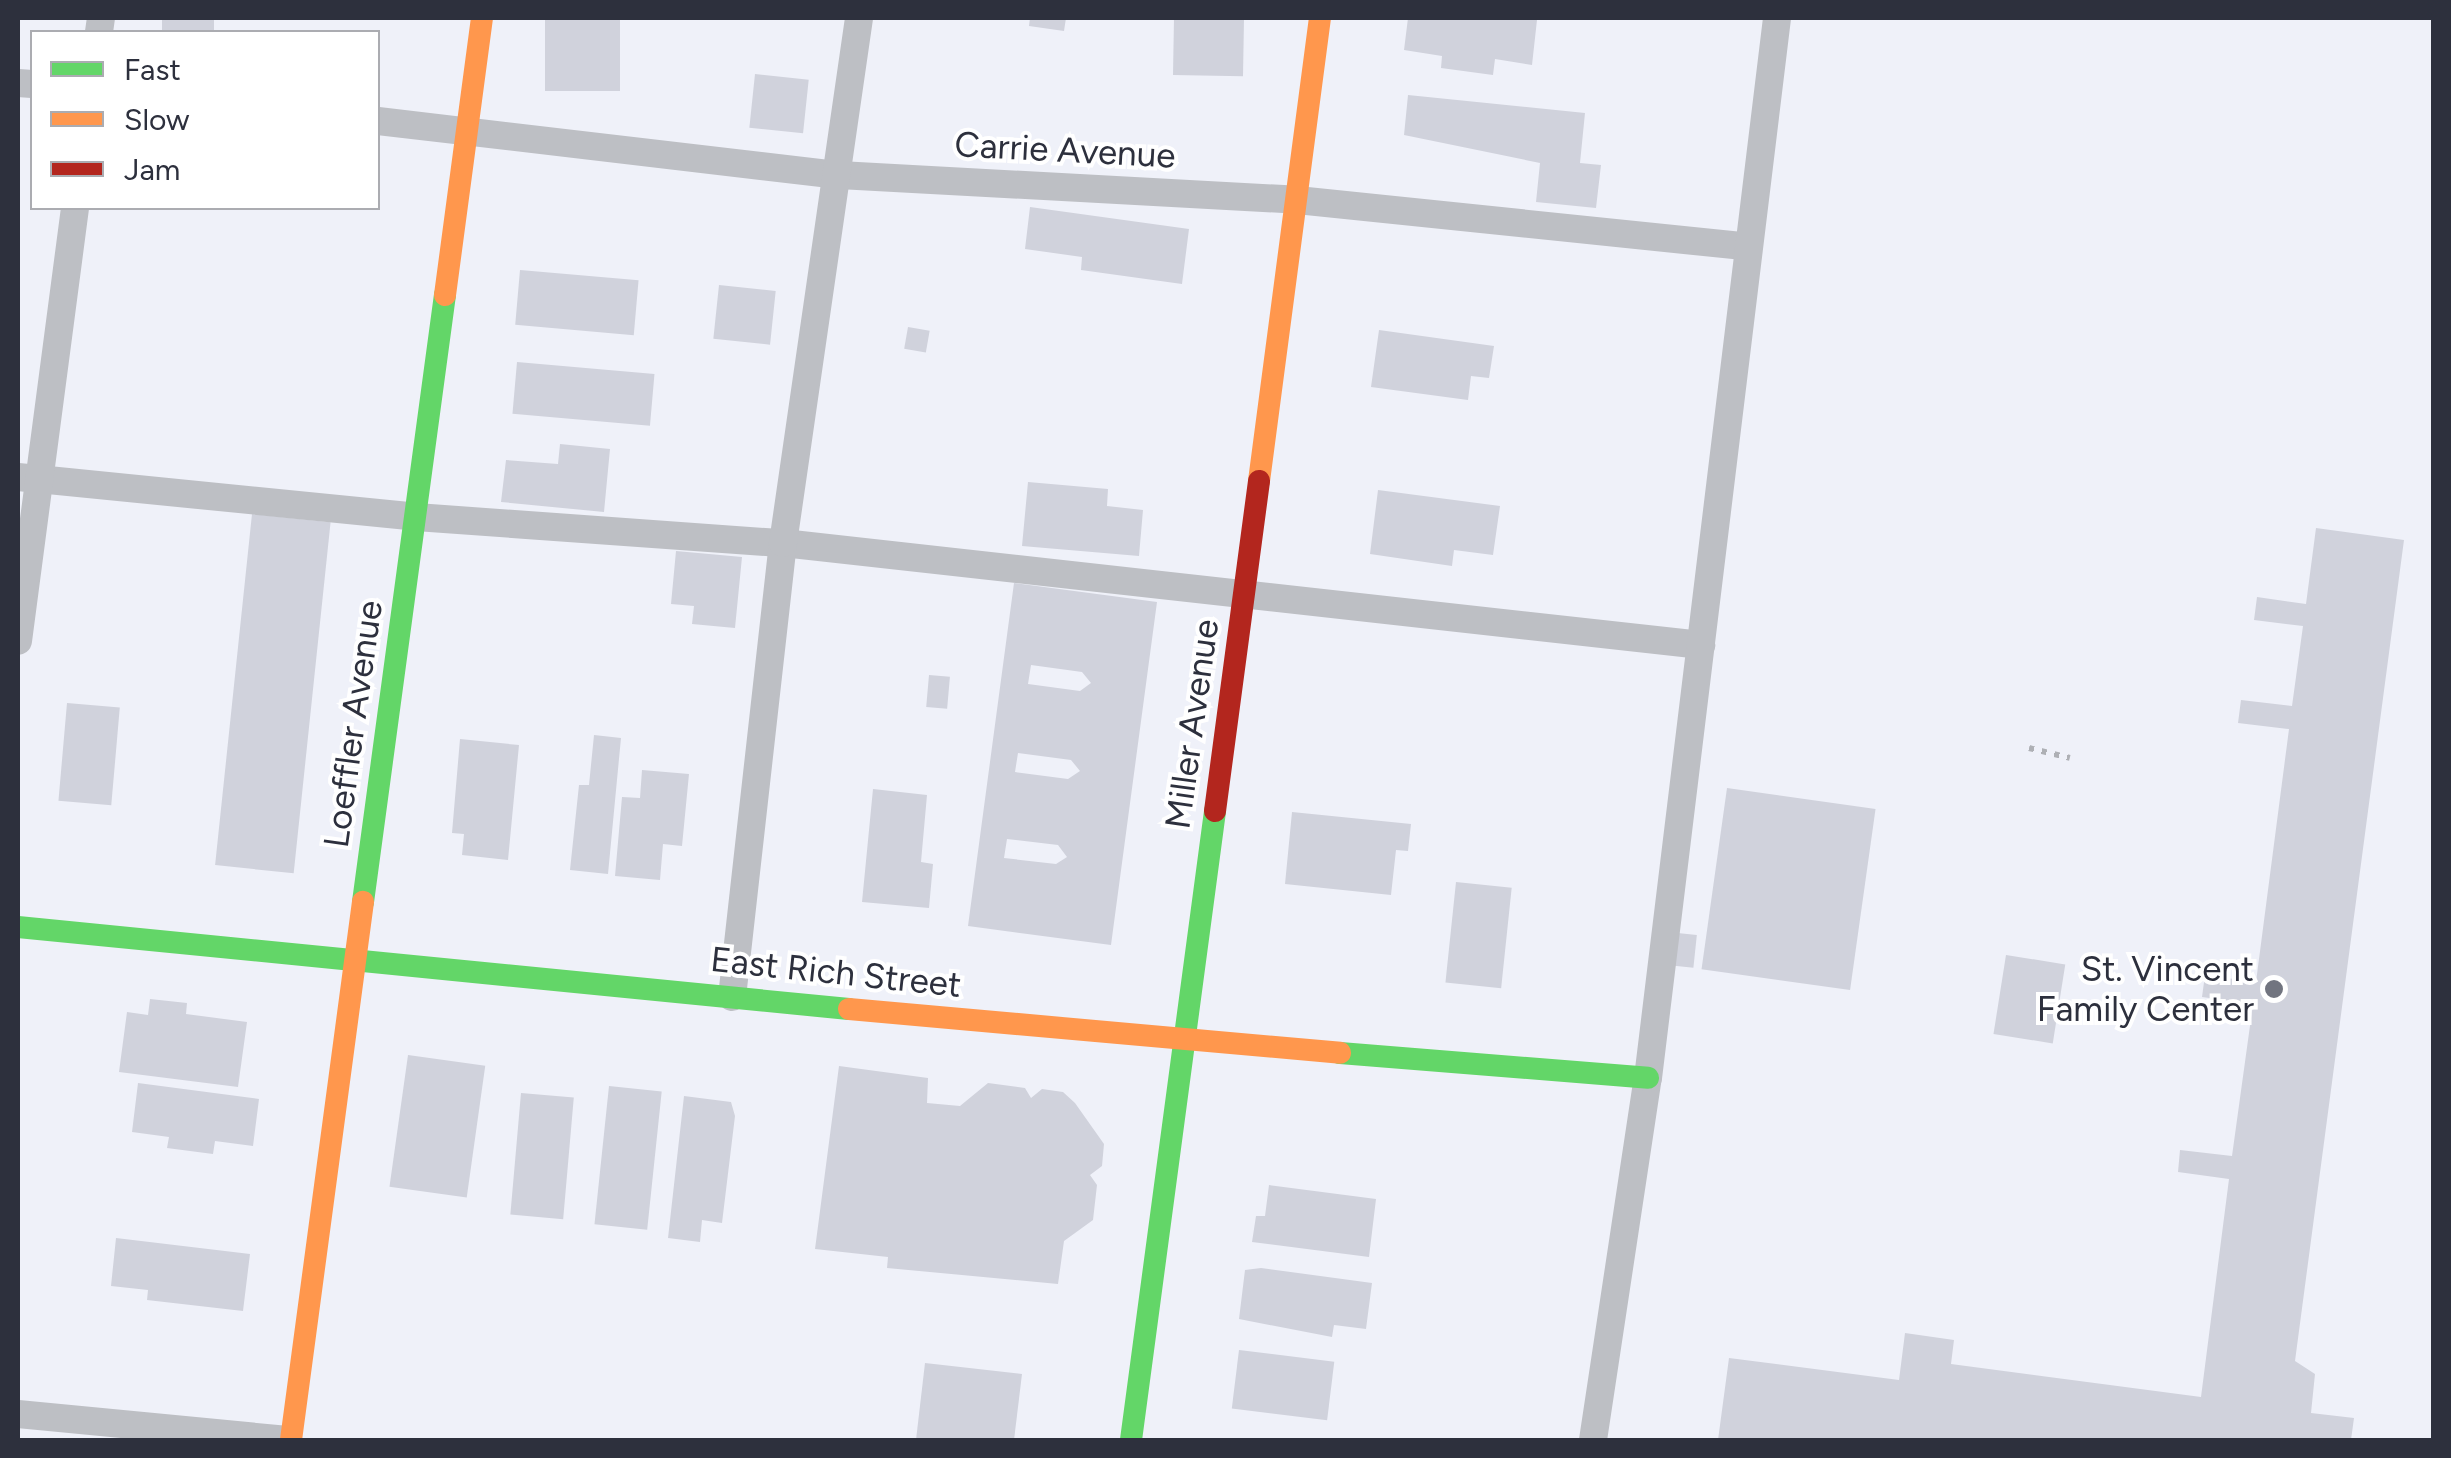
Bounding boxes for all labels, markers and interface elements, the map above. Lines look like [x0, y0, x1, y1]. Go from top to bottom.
legend [30, 30, 380, 210]
text: Fast [124, 51, 181, 88]
text: Slow [124, 101, 190, 138]
street label: Carrie Avenue [954, 123, 1176, 177]
text: Jam [124, 151, 180, 188]
street label: Loeffler Avenue [315, 598, 391, 850]
street label: Miller Avenue [1157, 617, 1227, 831]
street label: East Rich Street [709, 938, 963, 1006]
place label: St. Vincent Family Center [2037, 948, 2254, 1030]
marker: St. Vincent Family Center [2263, 978, 2285, 1000]

